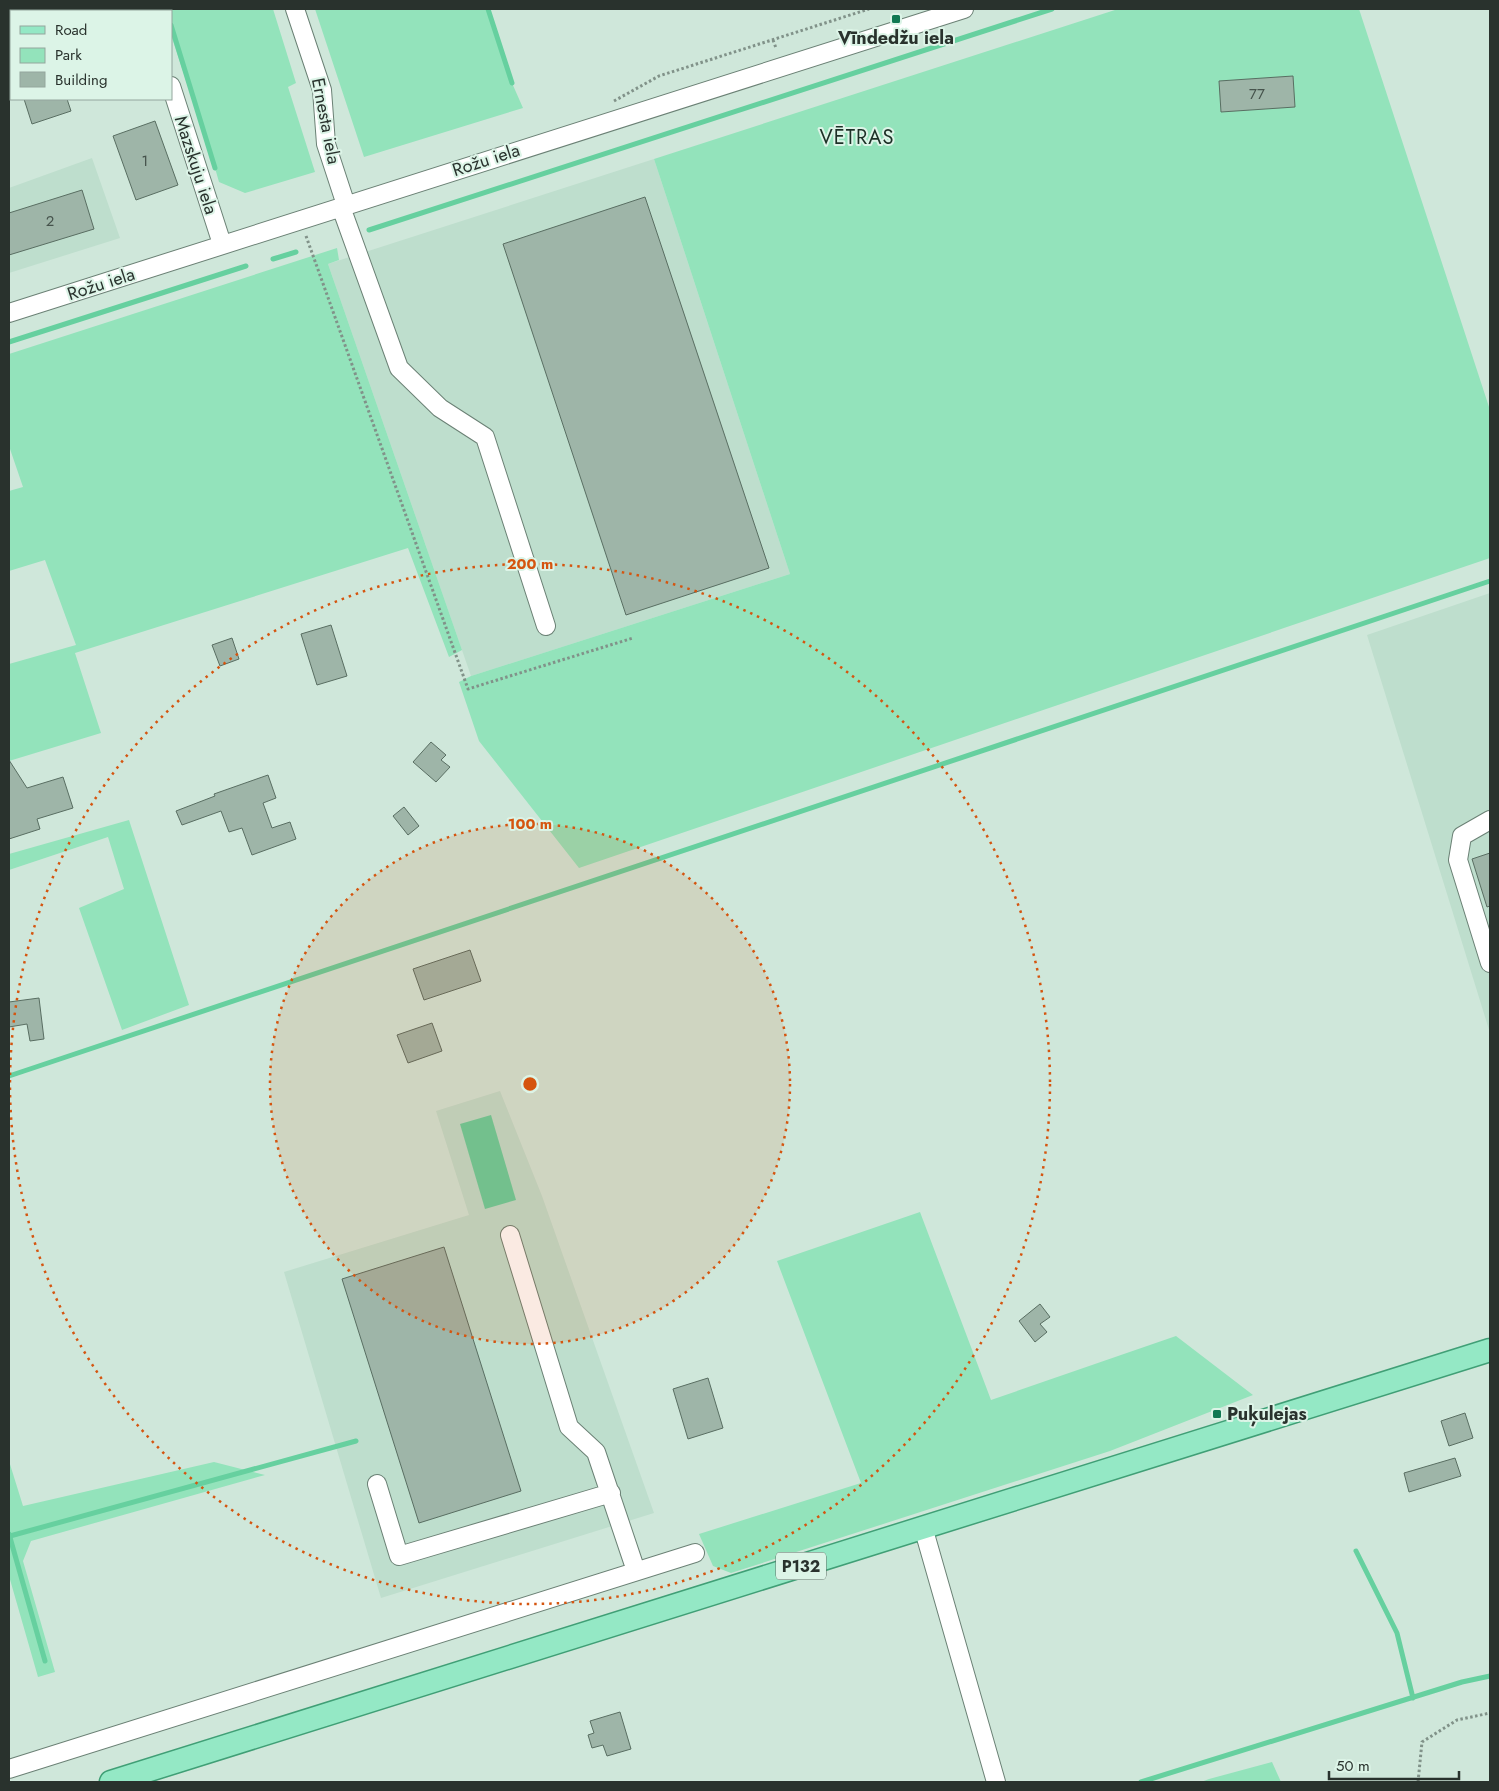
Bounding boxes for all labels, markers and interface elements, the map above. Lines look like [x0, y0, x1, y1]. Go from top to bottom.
legend [10, 10, 172, 100]
marker: Vīndedžu iela [890, 13, 902, 25]
text: Road [55, 19, 87, 41]
place label: Vīndedžu iela [837, 25, 954, 51]
text: Park [55, 44, 82, 66]
text: Building [55, 69, 107, 91]
street label: Ernesta iela [305, 76, 347, 166]
house number: 77 [1249, 83, 1265, 105]
street label: Mazskuju iela [168, 112, 224, 218]
district label: VĒTRAS [820, 123, 894, 152]
street label: Rožu iela [449, 137, 523, 183]
house number: 1 [142, 150, 148, 172]
house number: 2 [46, 210, 54, 232]
street label: Rožu iela [64, 261, 138, 307]
text: 200 m [507, 553, 553, 575]
text: 100 m [508, 813, 552, 835]
centre of rings [521, 1075, 539, 1093]
place label: Puķulejas [1227, 1401, 1307, 1427]
marker: Puķulejas [1211, 1408, 1223, 1420]
road number: P132 [776, 1552, 826, 1580]
scale bar [1329, 1748, 1459, 1780]
text: 50 m [1336, 1755, 1370, 1777]

